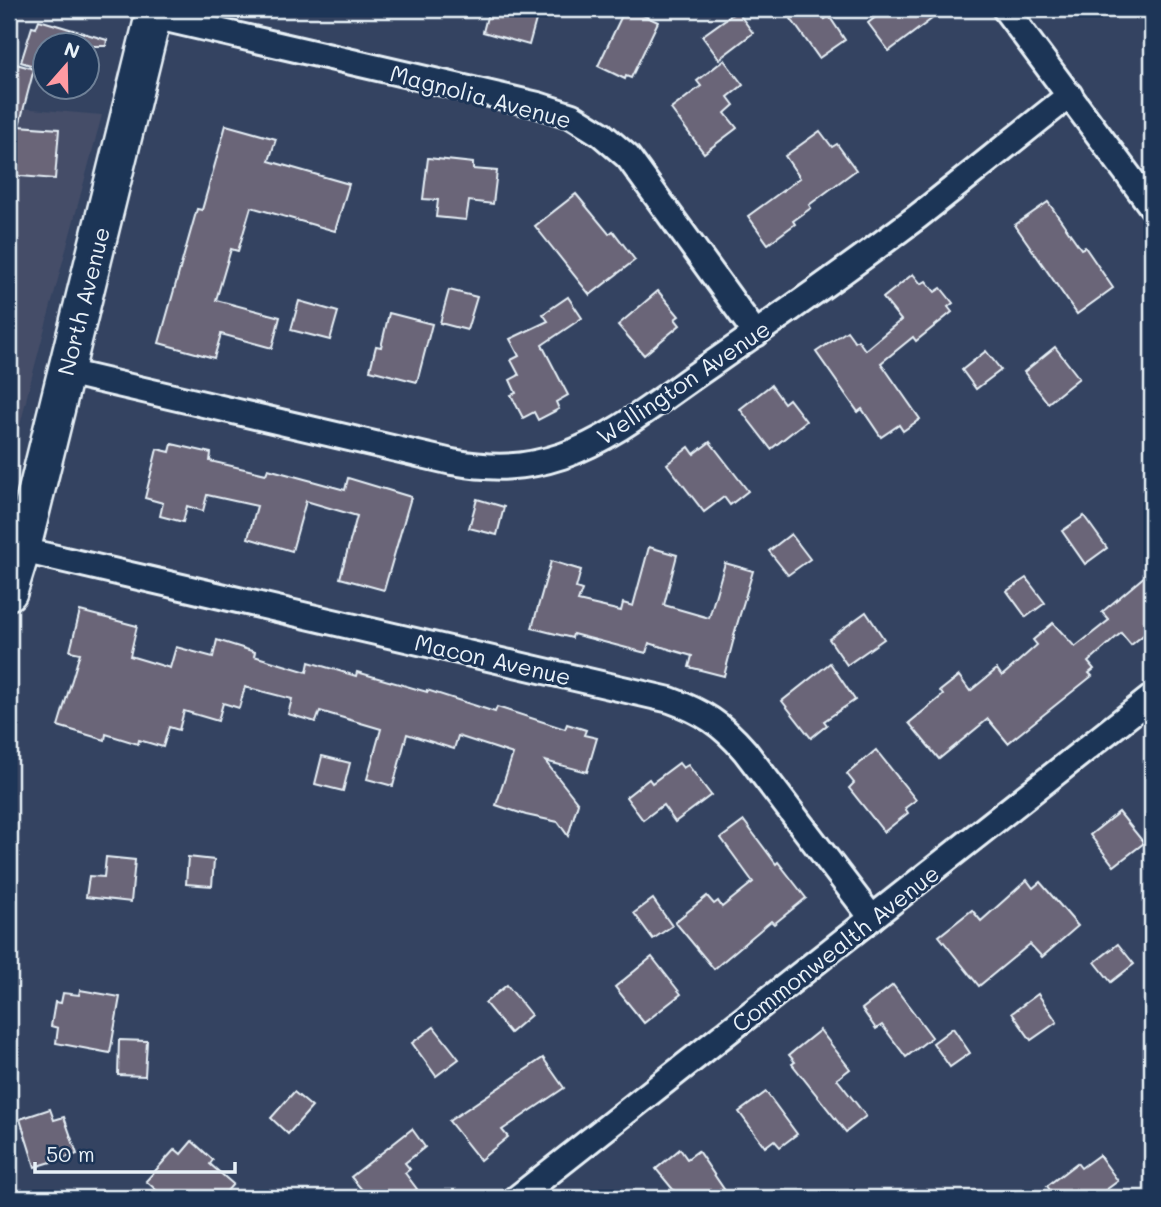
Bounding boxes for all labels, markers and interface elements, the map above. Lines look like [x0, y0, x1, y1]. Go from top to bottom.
north arrow [32, 32, 102, 102]
text: N [61, 35, 83, 64]
street label: Magnolia Avenue [387, 57, 575, 135]
street label: North Avenue [50, 224, 116, 378]
street label: Wellington Avenue [591, 313, 775, 451]
street label: Macon Avenue [412, 626, 574, 692]
street label: Commonwealth Avenue [725, 858, 945, 1038]
scale bar [35, 1130, 234, 1174]
text: 50 m [46, 1140, 95, 1167]

